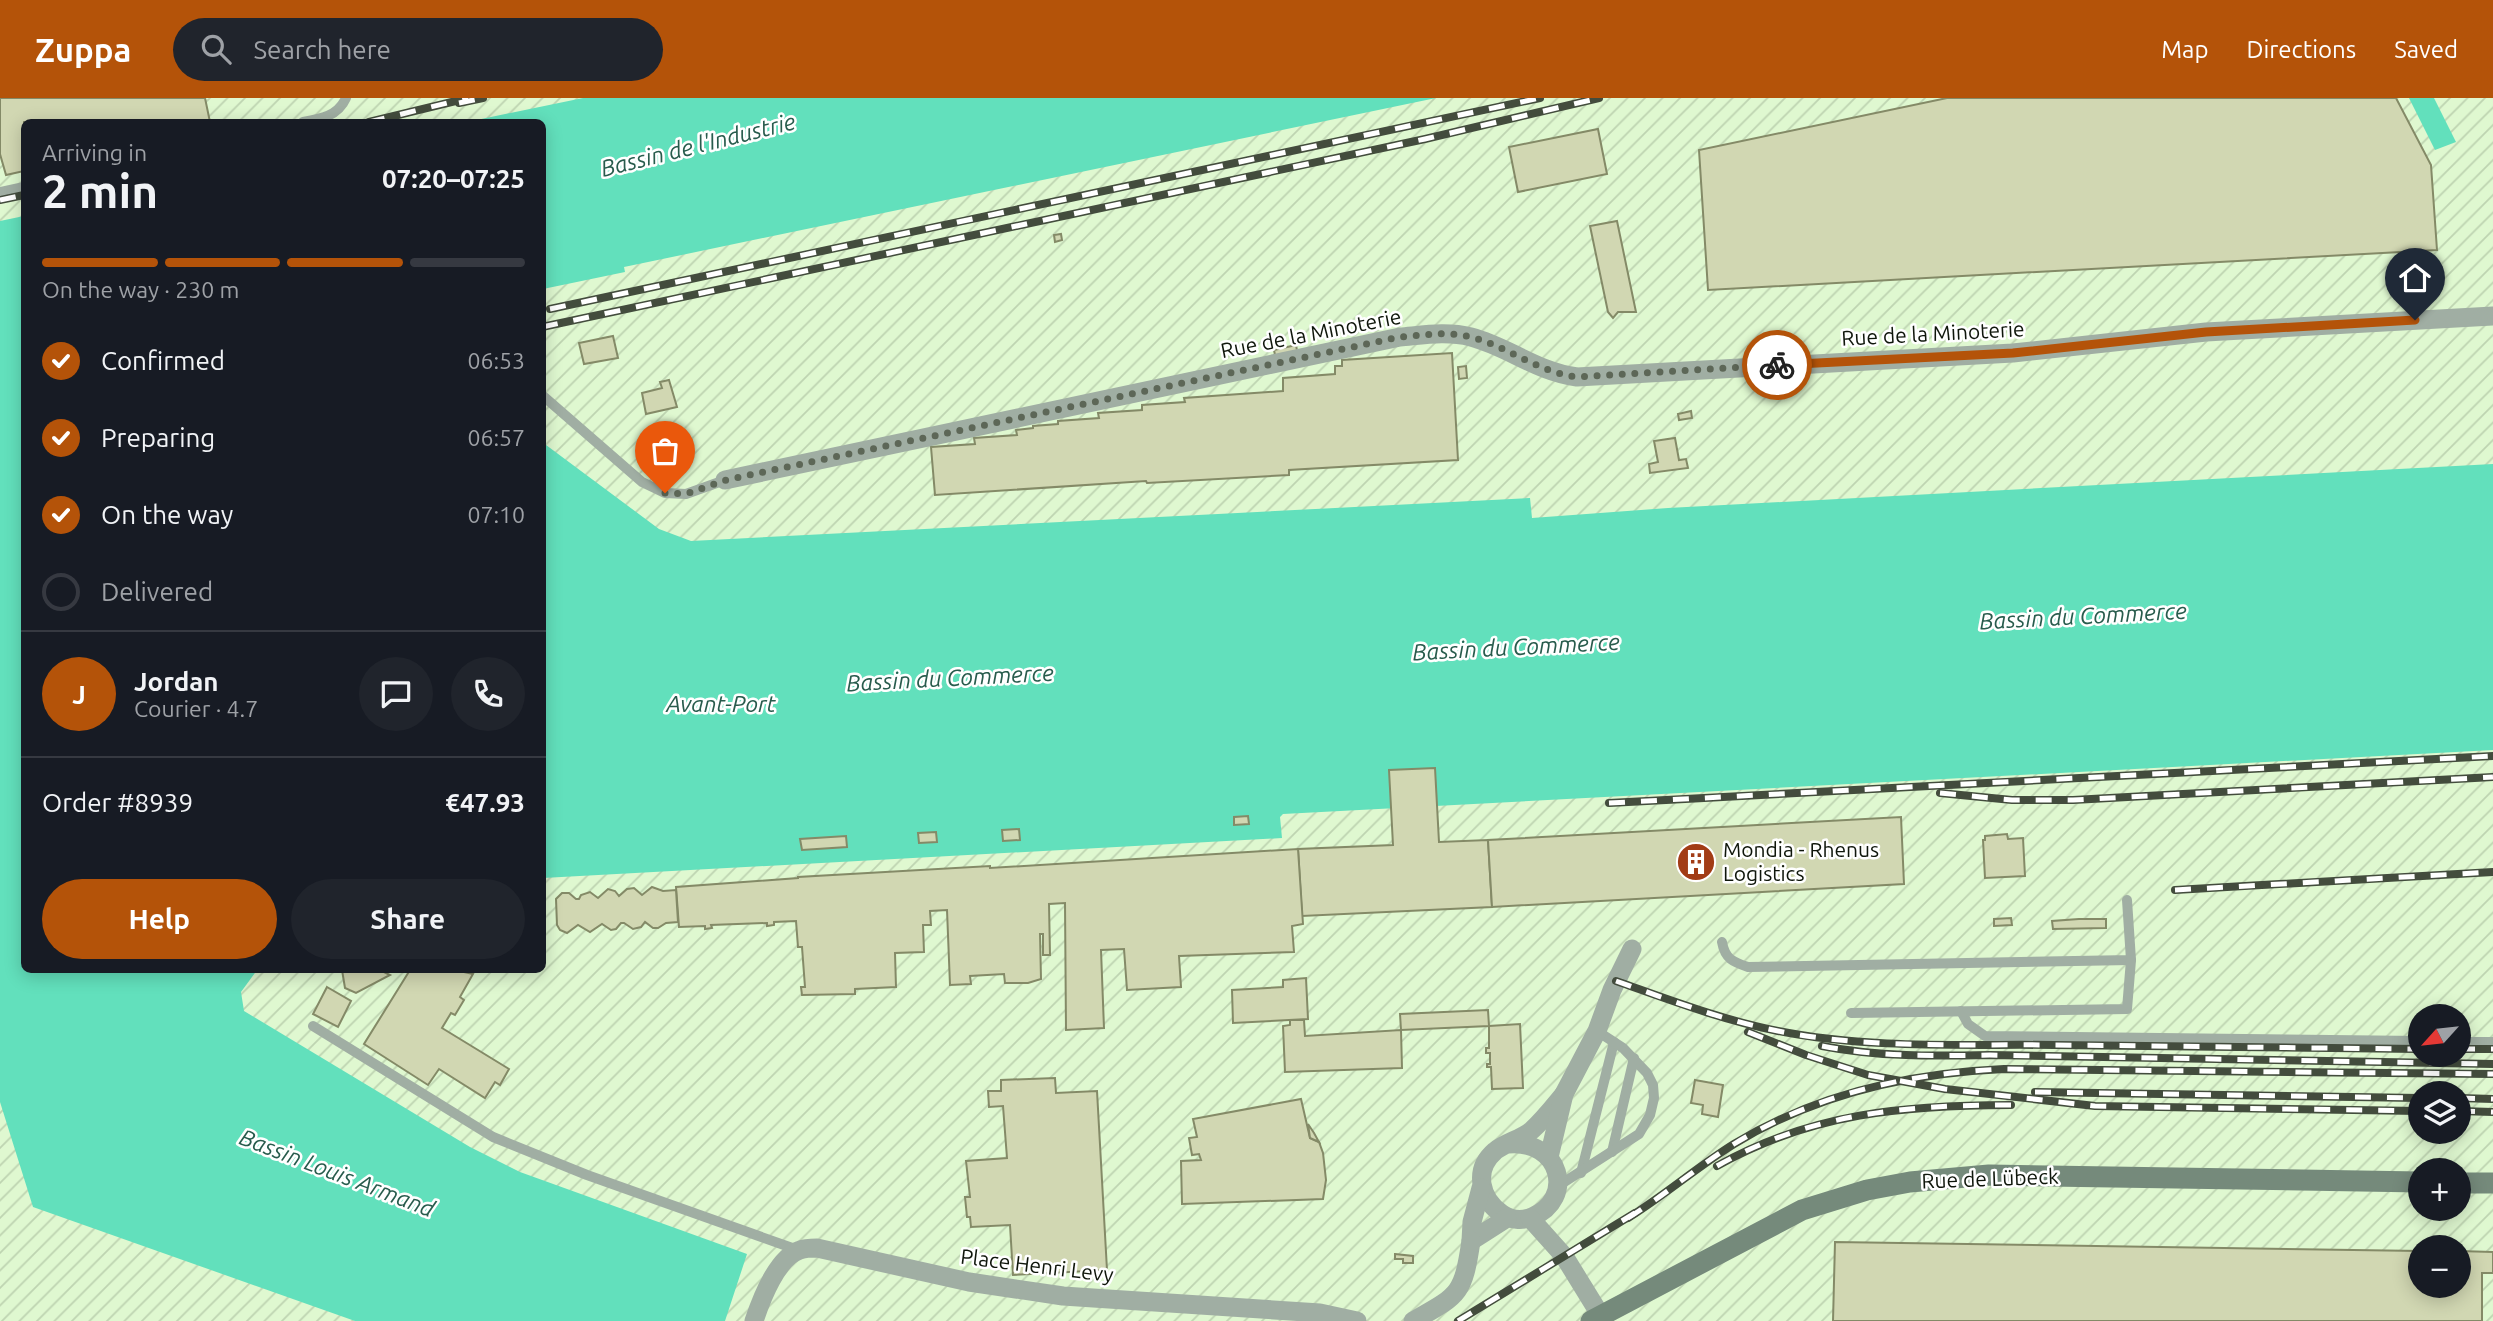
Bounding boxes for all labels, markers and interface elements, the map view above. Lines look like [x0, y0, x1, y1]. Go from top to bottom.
search box [173, 18, 663, 81]
icon: search [197, 30, 235, 68]
text: Zuppa [35, 31, 131, 68]
text: Search here [253, 35, 391, 64]
text: Map [2161, 36, 2208, 63]
text: Directions [2246, 36, 2356, 63]
text: Saved [2394, 36, 2458, 63]
water label: Bassin de l'Industrie [598, 108, 798, 181]
text: Arriving in [42, 140, 147, 165]
text: 07:20–07:25 [382, 164, 525, 193]
text: 2 min [42, 165, 158, 217]
pin [2385, 248, 2445, 320]
icon: home [2396, 259, 2434, 297]
text: On the way · 230 m [42, 277, 239, 302]
street label: Rue de la Minoterie [1219, 304, 1403, 362]
street label: Rue de la Minoterie [1841, 316, 2025, 350]
courier [1742, 330, 1812, 400]
icon: check [42, 342, 80, 380]
text: Confirmed [101, 346, 225, 375]
icon: bike [1758, 346, 1796, 384]
text: 06:53 [467, 348, 525, 373]
icon: check [42, 419, 80, 457]
pin [635, 421, 695, 493]
text: Preparing [101, 423, 215, 452]
text: 06:57 [467, 425, 525, 450]
icon: bag [646, 432, 684, 470]
icon: check [42, 496, 80, 534]
text: On the way [101, 500, 233, 529]
text: 07:10 [467, 502, 525, 527]
text: Delivered [101, 577, 213, 606]
water label: Bassin du Commerce [1979, 598, 2188, 633]
water label: Bassin du Commerce [1412, 629, 1621, 664]
button: chat [359, 657, 433, 731]
button: phone [451, 657, 525, 731]
water label: Bassin du Commerce [846, 660, 1055, 695]
text: Jordan [134, 667, 219, 696]
text: J [72, 680, 86, 709]
water label: Avant-Port [665, 691, 777, 716]
text: Courier · 4.7 [134, 696, 258, 721]
text: Order #8939 [42, 788, 193, 817]
text: €47.93 [445, 788, 525, 817]
place label: Mondia - Rhenus Logistics [1723, 837, 1879, 885]
building icon: Mondia - Rhenus Logistics [1675, 841, 1717, 883]
button: Help [42, 879, 277, 959]
button: Share [291, 879, 525, 959]
north arrow [2408, 1004, 2471, 1068]
map controls [2408, 1004, 2471, 1298]
button: layers [2408, 1081, 2471, 1144]
water label: Bassin Louis Armand [236, 1124, 439, 1222]
button: + [2408, 1158, 2471, 1221]
street label: Rue de Lübeck [1921, 1164, 2059, 1192]
button: − [2408, 1235, 2471, 1298]
street label: Place Henri Levy [959, 1244, 1115, 1286]

